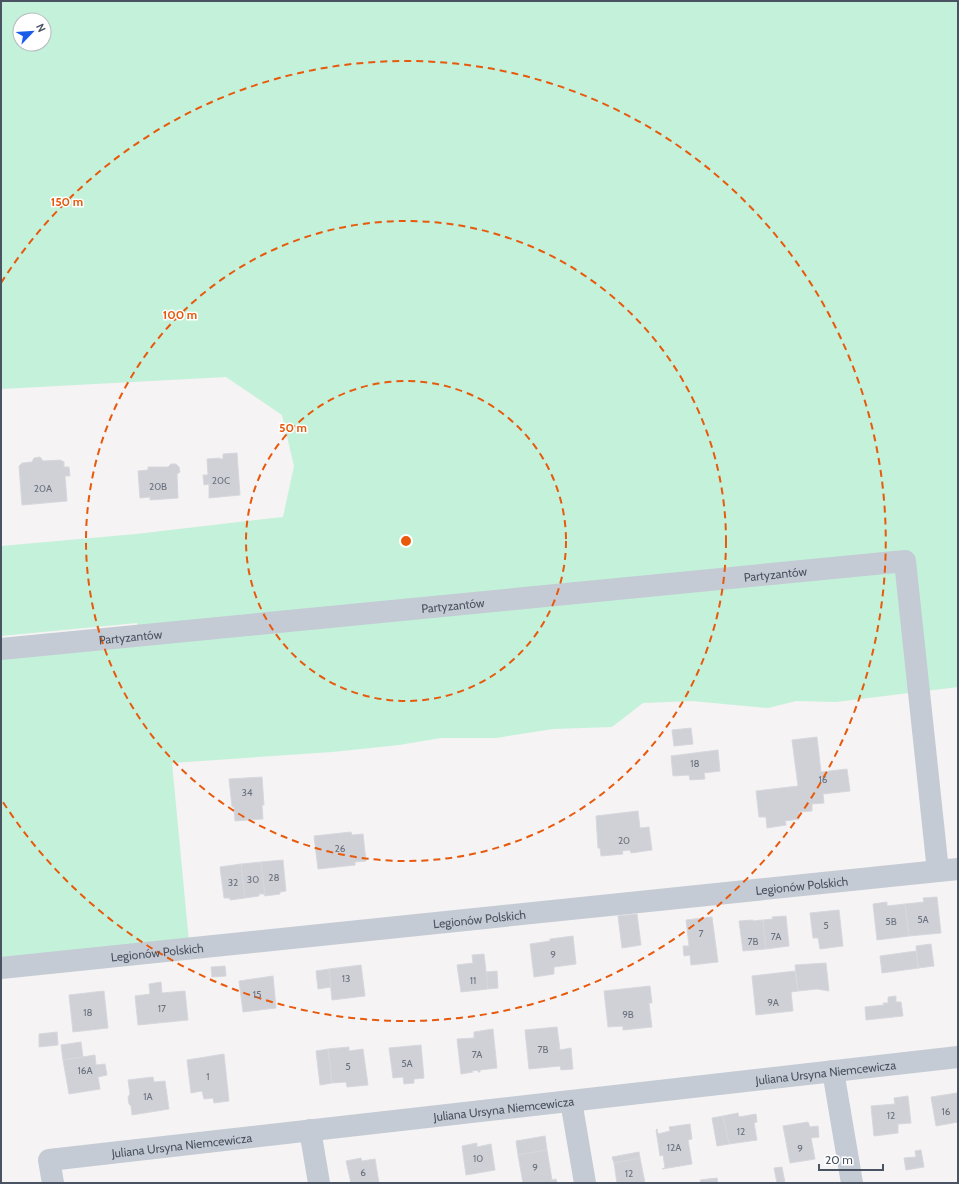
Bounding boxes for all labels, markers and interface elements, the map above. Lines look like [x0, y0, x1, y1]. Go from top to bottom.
north arrow [12, 12, 52, 52]
text: N [33, 21, 49, 34]
text: 150 m [51, 194, 83, 209]
text: 100 m [163, 307, 197, 322]
text: 50 m [279, 420, 307, 435]
house number: 20C [212, 474, 230, 487]
house number: 20B [149, 480, 167, 493]
house number: 20A [34, 482, 53, 495]
centre of rings [399, 534, 413, 548]
street label: Partyzantów [743, 563, 808, 584]
street label: Partyzantów [420, 594, 486, 616]
street label: Partyzantów [98, 626, 163, 647]
house number: 18 [690, 757, 700, 770]
house number: 16 [819, 773, 828, 786]
house number: 34 [241, 786, 253, 799]
house number: 20 [618, 834, 630, 847]
house number: 26 [335, 842, 346, 855]
house number: 28 [268, 871, 280, 884]
house number: 30 [247, 873, 259, 886]
street label: Legionów Polskich [755, 873, 849, 897]
house number: 32 [228, 876, 238, 889]
street label: Legionów Polskich [432, 906, 527, 931]
house number: 5A [917, 913, 930, 926]
house number: 5B [885, 915, 897, 928]
house number: 5 [823, 919, 829, 932]
house number: 7 [698, 927, 704, 940]
house number: 7A [771, 930, 782, 943]
house number: 7B [747, 935, 759, 948]
street label: Legionów Polskich [110, 940, 204, 964]
house number: 9 [550, 948, 556, 961]
house number: 13 [342, 972, 350, 985]
house number: 11 [470, 974, 476, 987]
house number: 15 [253, 988, 261, 1001]
house number: 9A [767, 996, 780, 1009]
house number: 17 [158, 1002, 166, 1015]
house number: 18 [83, 1006, 93, 1019]
house number: 9B [622, 1008, 634, 1021]
house number: 7B [537, 1043, 549, 1056]
house number: 7A [472, 1048, 483, 1061]
house number: 5A [401, 1057, 414, 1070]
street label: Juliana Ursyna Niemcewicza [754, 1057, 897, 1088]
house number: 5 [345, 1060, 351, 1073]
house number: 16A [77, 1064, 93, 1077]
house number: 1 [206, 1070, 210, 1083]
house number: 1A [143, 1090, 154, 1103]
street label: Juliana Ursyna Niemcewicza [432, 1093, 575, 1124]
house number: 16 [942, 1105, 951, 1118]
house number: 12 [887, 1109, 895, 1122]
house number: 12 [737, 1125, 745, 1138]
street label: Juliana Ursyna Niemcewicza [110, 1130, 253, 1160]
house number: 12A [667, 1141, 682, 1154]
house number: 9 [797, 1142, 803, 1155]
scale bar [819, 1146, 883, 1172]
house number: 10 [473, 1152, 483, 1165]
text: 20 m [825, 1152, 853, 1167]
house number: 9 [532, 1161, 538, 1174]
house number: 6 [360, 1166, 366, 1179]
house number: 12 [625, 1167, 633, 1180]

